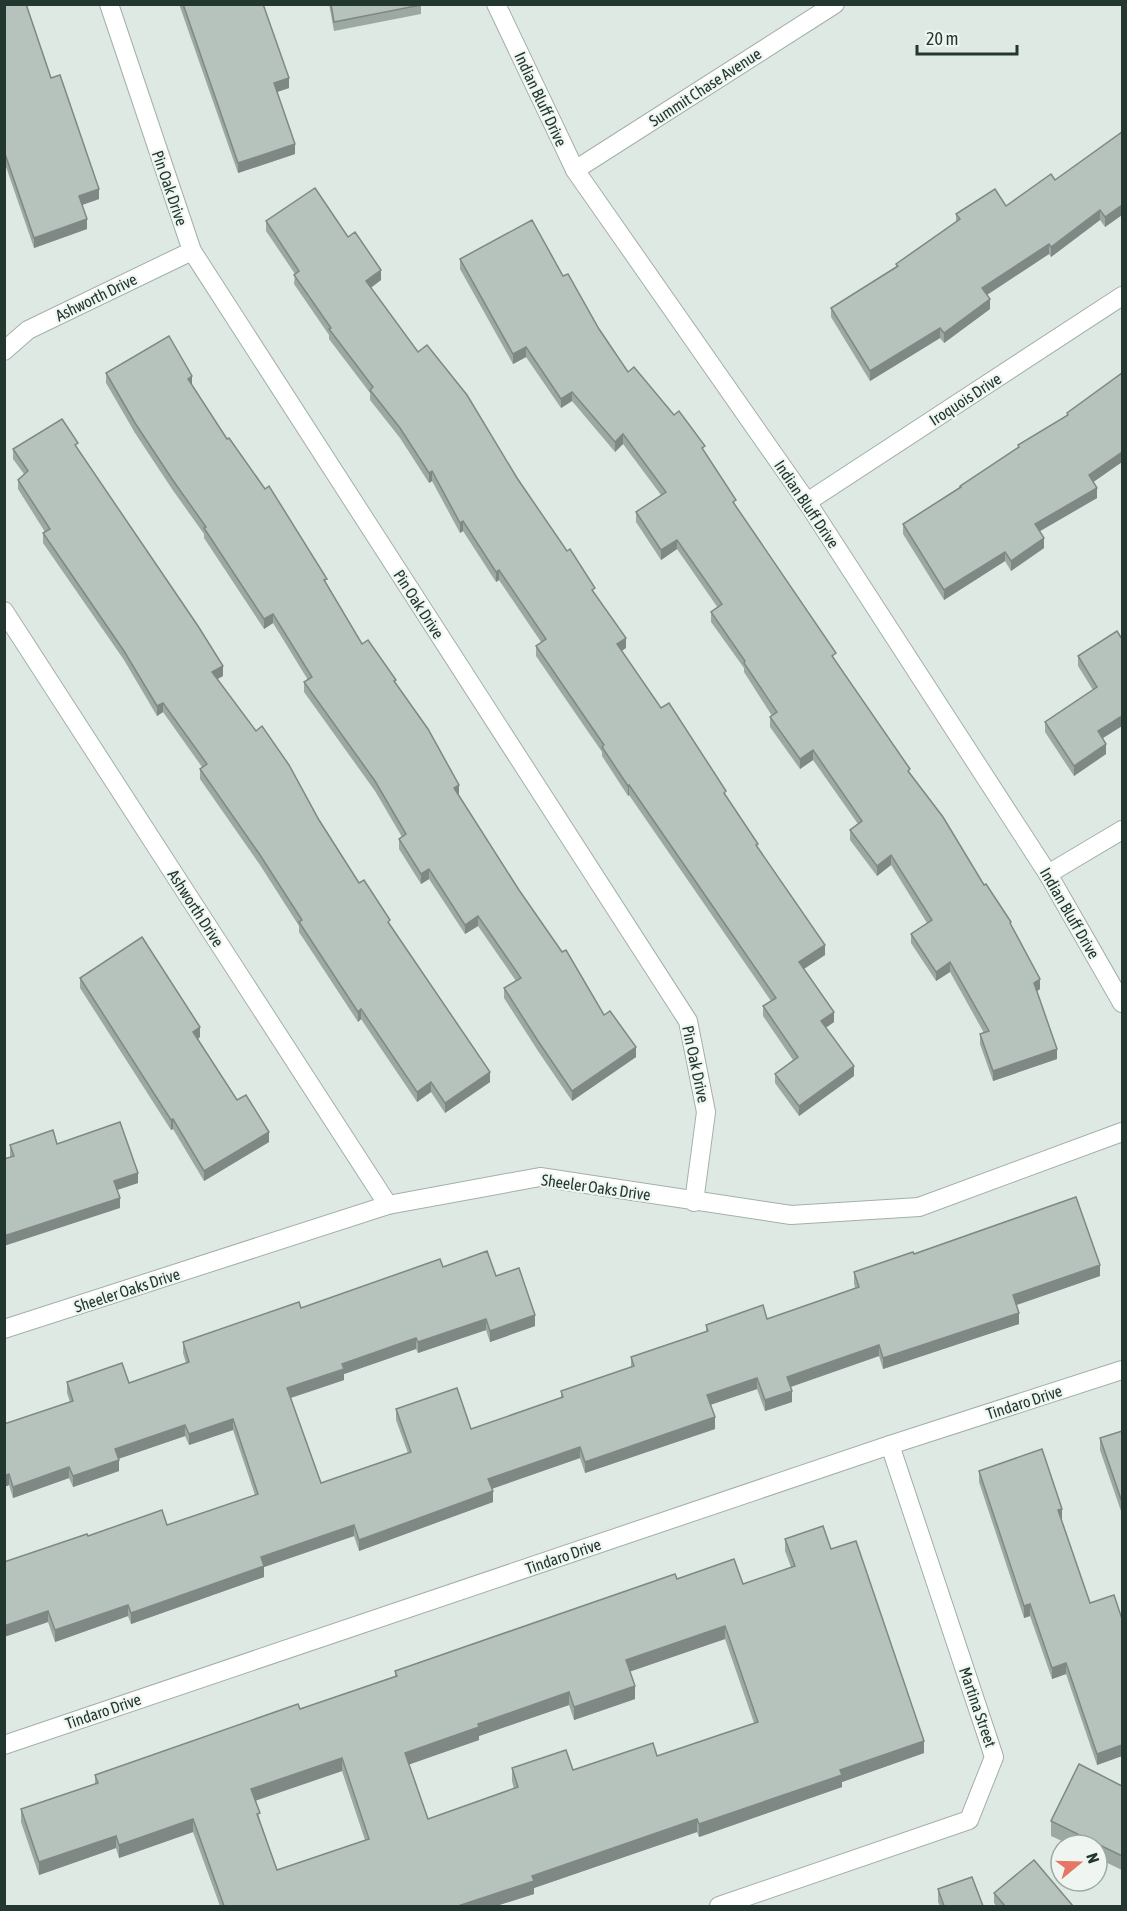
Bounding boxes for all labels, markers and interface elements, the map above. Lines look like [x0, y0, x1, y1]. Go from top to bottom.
scale bar [917, 18, 1018, 56]
text: 20 m [926, 28, 958, 49]
street label: Summit Chase Avenue [646, 44, 764, 130]
street label: Indian Bluff Drive [511, 49, 571, 149]
street label: Pin Oak Drive [149, 148, 191, 228]
street label: Ashworth Drive [52, 270, 140, 324]
street label: Iroquois Drive [926, 369, 1005, 430]
street label: Indian Bluff Drive [771, 457, 843, 551]
street label: Pin Oak Drive [390, 566, 448, 642]
street label: Indian Bluff Drive [1037, 864, 1103, 962]
street label: Ashworth Drive [164, 866, 228, 950]
street label: Pin Oak Drive [679, 1024, 713, 1104]
street label: Sheeler Oaks Drive [540, 1170, 652, 1204]
street label: Sheeler Oaks Drive [72, 1264, 182, 1316]
street label: Tindaro Drive [984, 1381, 1064, 1423]
street label: Tindaro Drive [523, 1535, 603, 1577]
street label: Martina Street [956, 1665, 1000, 1750]
street label: Tindaro Drive [63, 1690, 143, 1732]
north arrow [1049, 1833, 1109, 1893]
text: N [1083, 1851, 1103, 1866]

